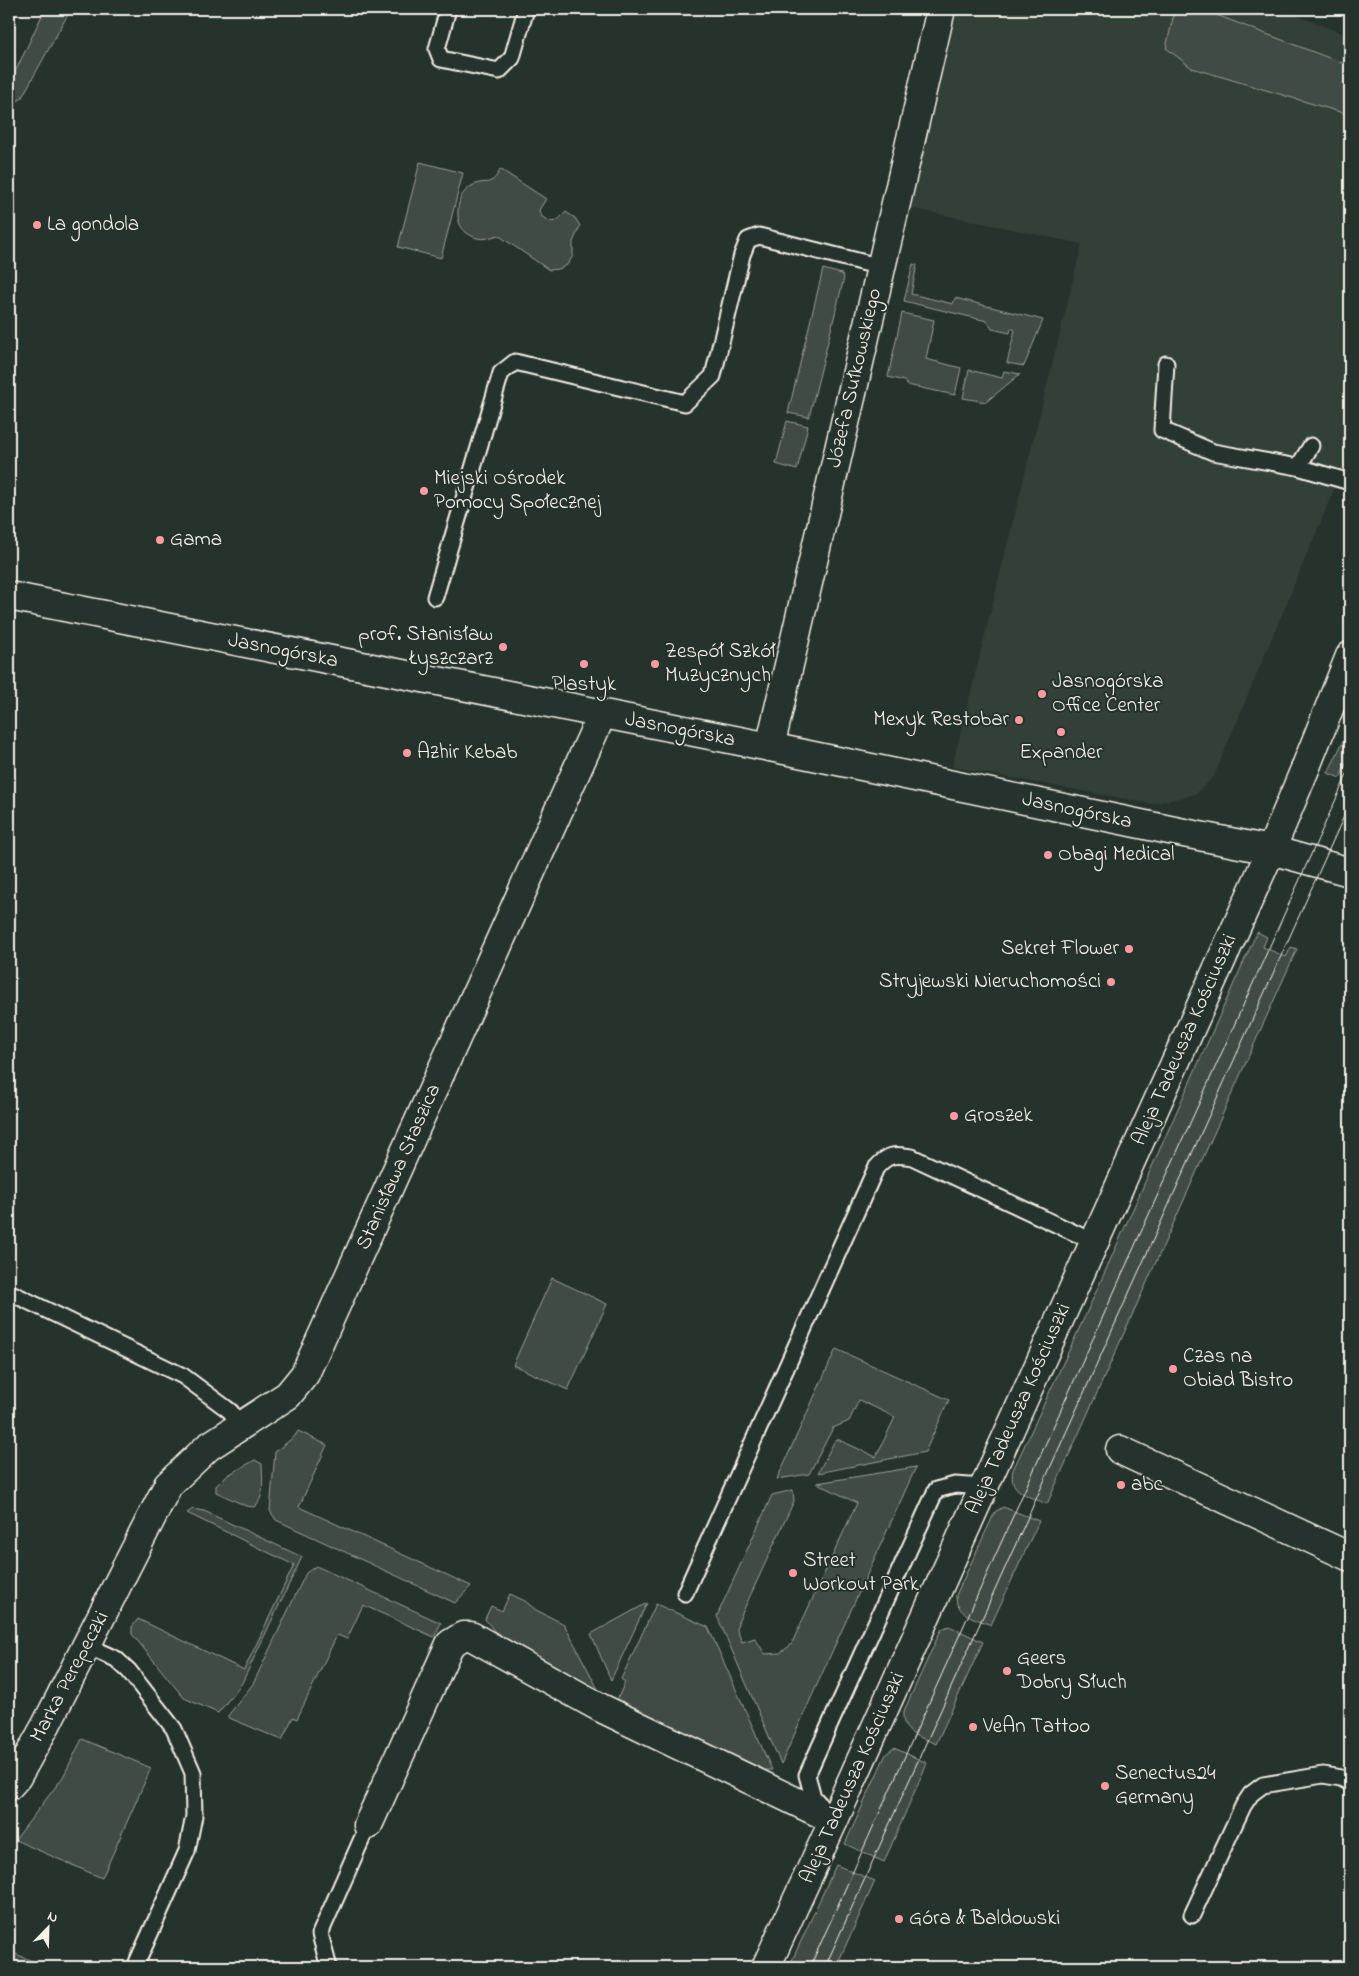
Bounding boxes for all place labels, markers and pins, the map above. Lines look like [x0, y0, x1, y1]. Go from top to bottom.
place label: La gondola [47, 210, 139, 242]
marker: La gondola [31, 219, 43, 231]
place label: Miejski Ośrodek Pomocy Społecznej [434, 464, 602, 520]
marker: Miejski Ośrodek Pomocy Społecznej [418, 485, 430, 497]
place label: Gama [170, 525, 222, 555]
marker: Gama [154, 534, 166, 546]
place label: prof. Stanisław Łyszczarz [358, 620, 493, 676]
place label: Zespół Szkół Muzycznych [665, 637, 777, 693]
marker: prof. Stanisław Łyszczarz [497, 641, 509, 653]
marker: Plastyk [578, 658, 590, 670]
marker: Zespół Szkół Muzycznych [649, 658, 661, 670]
place label: Jasnogórska Office Center [1052, 667, 1164, 721]
place label: Plastyk [552, 670, 617, 702]
marker: Jasnogórska Office Center [1036, 688, 1048, 700]
place label: Mexyk Restobar [873, 705, 1009, 737]
marker: Mexyk Restobar [1013, 714, 1025, 726]
marker: Expander [1055, 726, 1067, 738]
place label: Azhir Kebab [417, 738, 517, 768]
place label: Expander [1020, 738, 1103, 768]
marker: Azhir Kebab [401, 747, 413, 759]
place label: Obagi Medical [1058, 840, 1175, 872]
marker: Obagi Medical [1042, 849, 1054, 861]
place label: Sekret Flower [1001, 934, 1119, 964]
marker: Sekret Flower [1123, 943, 1135, 955]
place label: Stryjewski Nieruchomości [879, 967, 1101, 999]
marker: Stryjewski Nieruchomości [1105, 976, 1117, 988]
place label: Groszek [964, 1101, 1033, 1131]
marker: Groszek [948, 1110, 960, 1122]
place label: Czas na Obiad Bistro [1183, 1342, 1293, 1396]
marker: Czas na Obiad Bistro [1167, 1363, 1179, 1375]
place label: abc [1131, 1470, 1163, 1500]
marker: abc [1115, 1479, 1127, 1491]
place label: Street Workout Park [803, 1546, 920, 1600]
marker: Street Workout Park [787, 1567, 799, 1579]
place label: Geers Dobry Słuch [1016, 1644, 1127, 1700]
marker: Geers Dobry Słuch [1001, 1665, 1013, 1677]
place label: VeAn Tattoo [982, 1712, 1090, 1742]
marker: VeAn Tattoo [967, 1721, 979, 1733]
place label: Senectus24 Germany [1115, 1759, 1216, 1815]
marker: Senectus24 Germany [1099, 1780, 1111, 1792]
place label: Góra & Baldowski [909, 1904, 1060, 1934]
marker: Góra & Baldowski [893, 1913, 905, 1925]

